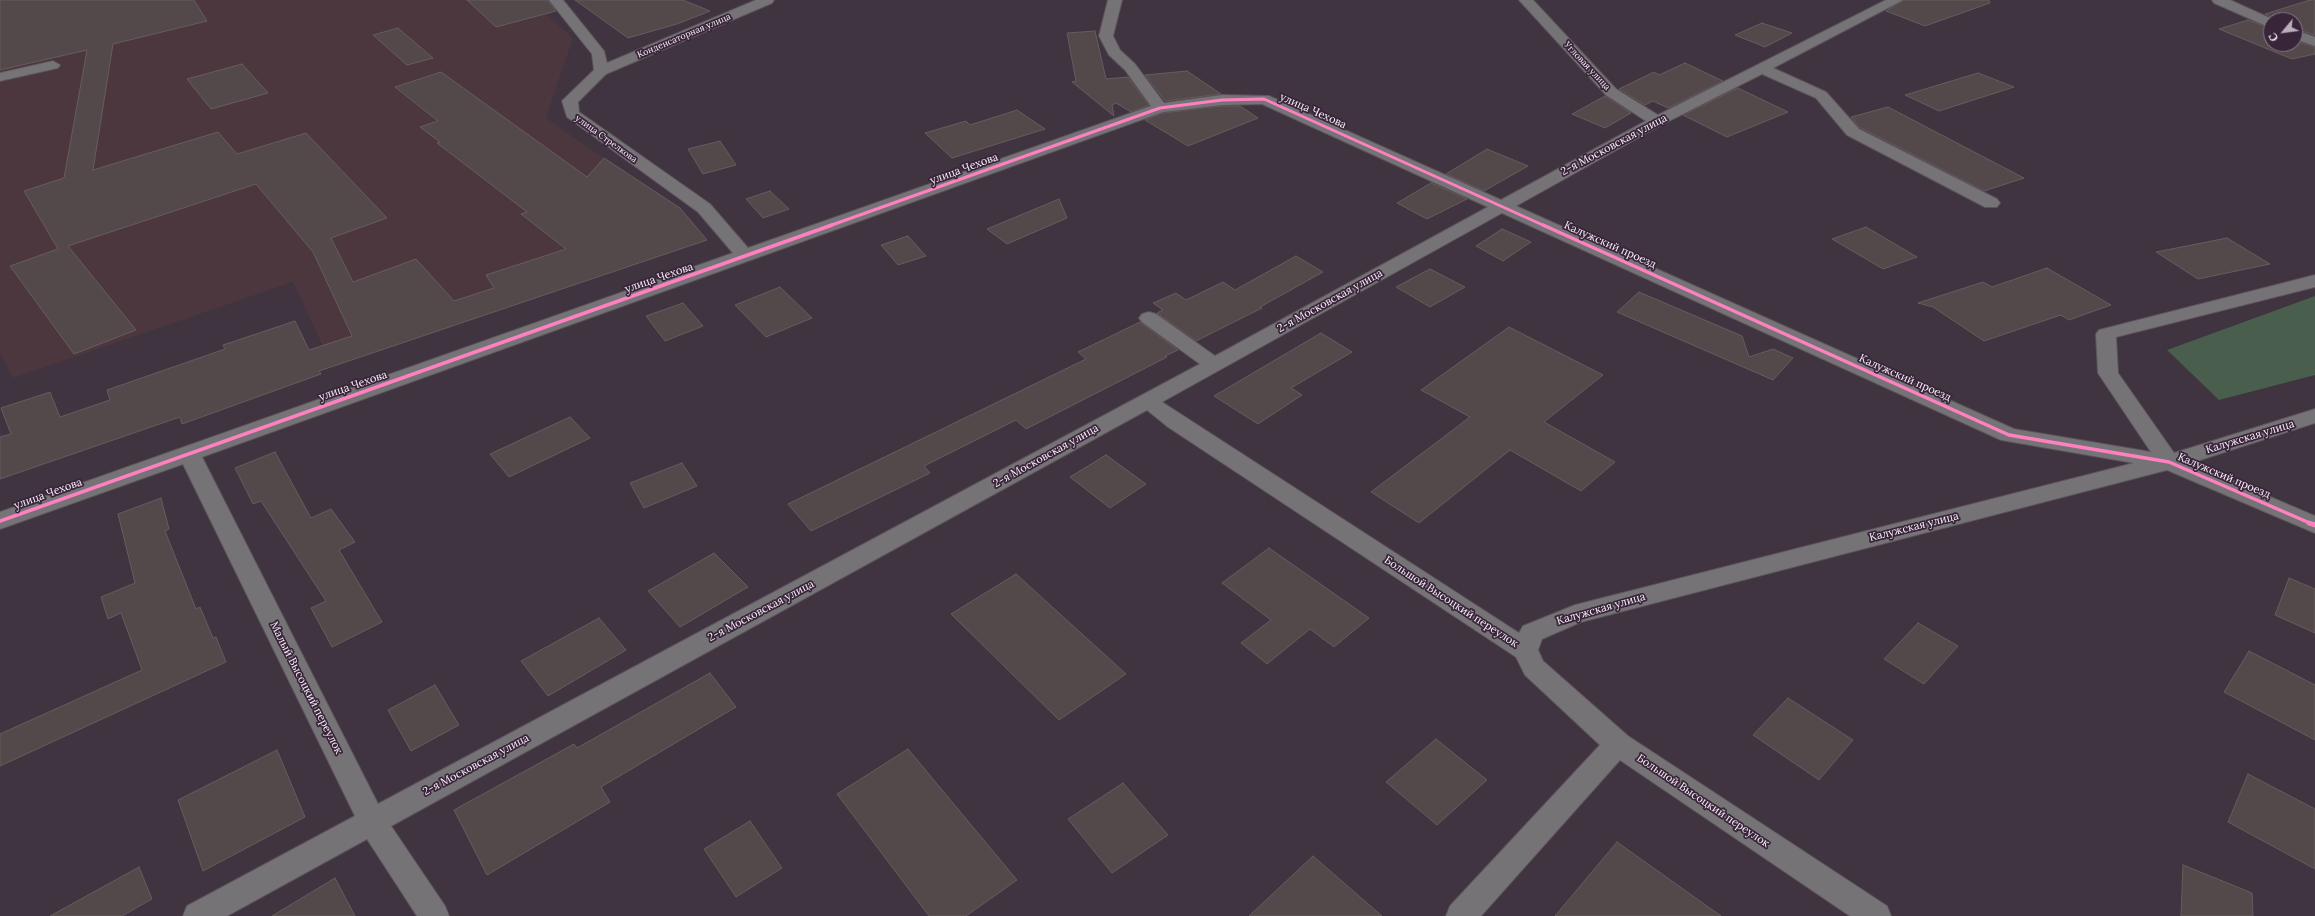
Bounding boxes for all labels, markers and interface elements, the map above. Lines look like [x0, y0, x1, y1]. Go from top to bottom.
street label: Конденсаторная улица [636, 11, 732, 61]
north arrow [2263, 12, 2303, 52]
text: С [2265, 31, 2281, 44]
street label: Угловая улица [1562, 39, 1612, 93]
street label: улица Чехова [1278, 90, 1348, 132]
street label: 2-я Московская улица [1559, 111, 1669, 179]
street label: улица Стрелкова [573, 113, 639, 165]
street label: улица Чехова [928, 151, 1000, 187]
street label: Калужский проезд [1562, 219, 1658, 271]
street label: улица Чехова [623, 260, 695, 296]
street label: 2-я Московская улица [1275, 267, 1385, 335]
street label: Калужский проезд [1857, 352, 1953, 404]
street label: улица Чехова [317, 368, 389, 404]
street label: Калужская улица [2204, 417, 2296, 457]
street label: 2-я Московская улица [991, 422, 1101, 490]
street label: Калужский проезд [2176, 450, 2272, 502]
street label: улица Чехова [12, 476, 84, 512]
street label: Калужская улица [1868, 509, 1960, 545]
street label: Большой Высоцкий переулок [1382, 554, 1520, 650]
street label: 2-я Московская улица [706, 577, 816, 645]
street label: Калужская улица [1555, 590, 1647, 628]
street label: Малый Высоцкий переулок [267, 620, 345, 756]
street label: 2-я Московская улица [421, 731, 531, 799]
street label: Большой Высоцкий переулок [1634, 752, 1772, 850]

